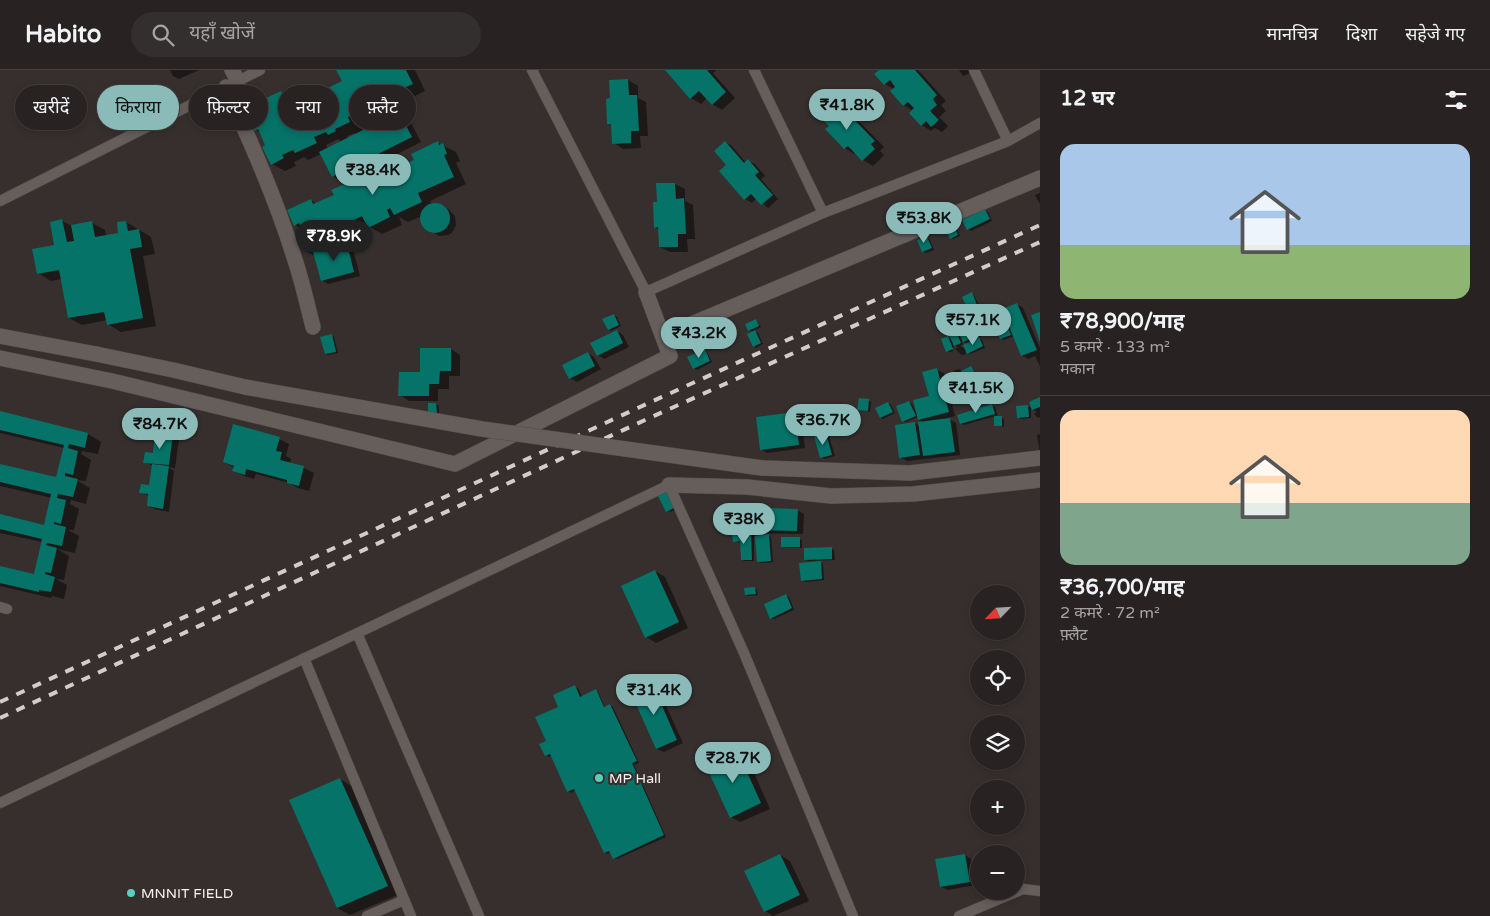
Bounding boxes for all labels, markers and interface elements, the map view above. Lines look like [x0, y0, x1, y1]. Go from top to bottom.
search box [131, 12, 481, 57]
text: Habito [25, 20, 101, 49]
icon: search [149, 21, 177, 49]
text: यहाँ खोजें [189, 22, 255, 44]
text: मानचित्र [1267, 23, 1318, 45]
text: दिशा [1346, 23, 1377, 45]
text: सहेजे गए [1405, 23, 1465, 45]
chip: खरीदें [15, 85, 87, 130]
chip: किराया [97, 85, 179, 130]
chip: फ़िल्टर [189, 85, 268, 130]
chip: नया [278, 85, 339, 130]
chip: फ़्लैट [349, 85, 416, 130]
text: 12 घर [1060, 86, 1115, 111]
icon: filters [1442, 86, 1470, 114]
pin: ₹41.8K [806, 88, 888, 131]
text: ₹41.8K [820, 95, 874, 115]
pin: ₹38.4K [332, 154, 414, 196]
text: ₹38.4K [346, 160, 400, 180]
icon: home [1220, 177, 1310, 267]
pin: ₹53.8K [883, 202, 965, 244]
text: ₹53.8K [897, 208, 951, 228]
pin: ₹78.9K [293, 220, 375, 262]
text: ₹78.9K [307, 226, 361, 246]
pin: ₹57.1K [932, 304, 1014, 346]
text: ₹78,900/माह [1060, 309, 1185, 334]
text: ₹57.1K [946, 310, 1000, 330]
pin: ₹43.2K [658, 316, 740, 359]
text: ₹43.2K [672, 323, 726, 343]
text: 5 कमरे · 133 m² [1060, 337, 1170, 357]
text: मकान [1060, 359, 1095, 379]
pin: ₹41.5K [935, 372, 1017, 414]
text: ₹41.5K [949, 378, 1003, 398]
pin: ₹36.7K [782, 404, 864, 446]
pin: ₹84.7K [119, 408, 201, 450]
text: ₹36.7K [796, 410, 850, 430]
text: ₹84.7K [133, 414, 187, 434]
icon: home [1220, 442, 1310, 532]
pin: ₹38K [714, 502, 774, 545]
text: ₹38K [724, 509, 764, 529]
text: ₹36,700/माह [1060, 575, 1185, 600]
north arrow [970, 585, 1025, 640]
map controls [970, 585, 1025, 900]
text: 2 कमरे · 72 m² [1060, 603, 1160, 623]
text: फ़्लैट [1060, 625, 1088, 645]
button: locate [970, 650, 1025, 705]
pin: ₹31.4K [613, 674, 695, 716]
text: ₹31.4K [627, 680, 681, 700]
button: layers [970, 715, 1025, 770]
pin: ₹28.7K [692, 742, 774, 784]
text: ₹28.7K [706, 748, 760, 768]
place label: MP Hall [609, 770, 661, 787]
marker: MP Hall [593, 772, 605, 784]
button: + [970, 780, 1025, 835]
button: − [970, 845, 1025, 900]
place label: MNNIT FIELD [141, 885, 233, 902]
marker: MNNIT FIELD [125, 887, 137, 899]

